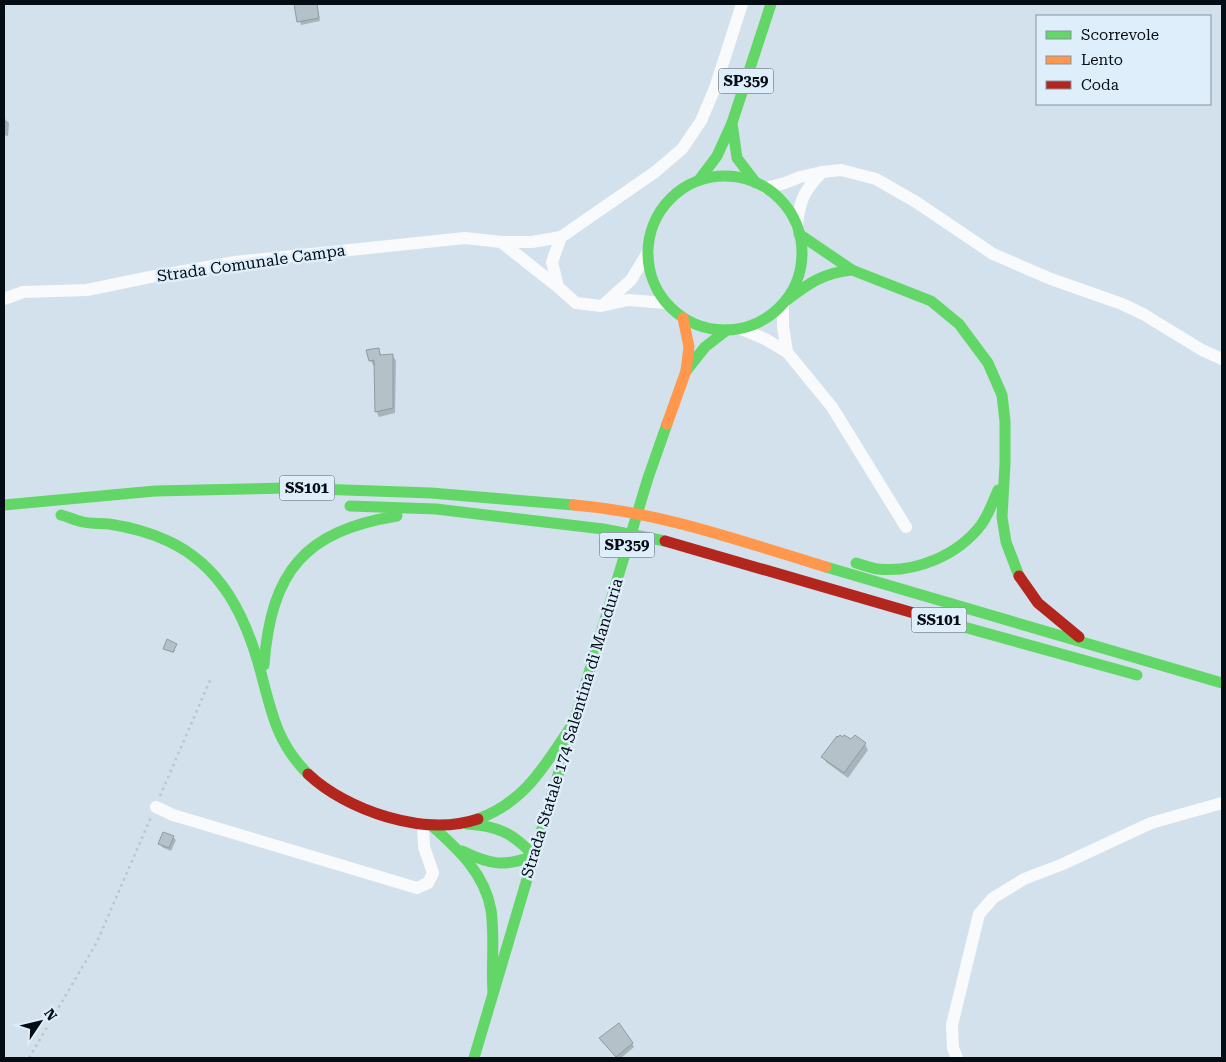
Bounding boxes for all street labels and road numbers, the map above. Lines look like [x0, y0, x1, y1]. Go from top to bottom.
road number: SP359 [718, 68, 774, 94]
street label: Strada Comunale Campa [156, 240, 347, 286]
road number: SS101 [280, 476, 334, 500]
road number: SP359 [600, 532, 654, 558]
street label: Strada Statale 174 Salentina di Manduria [517, 576, 627, 880]
road number: SS101 [912, 608, 966, 632]

